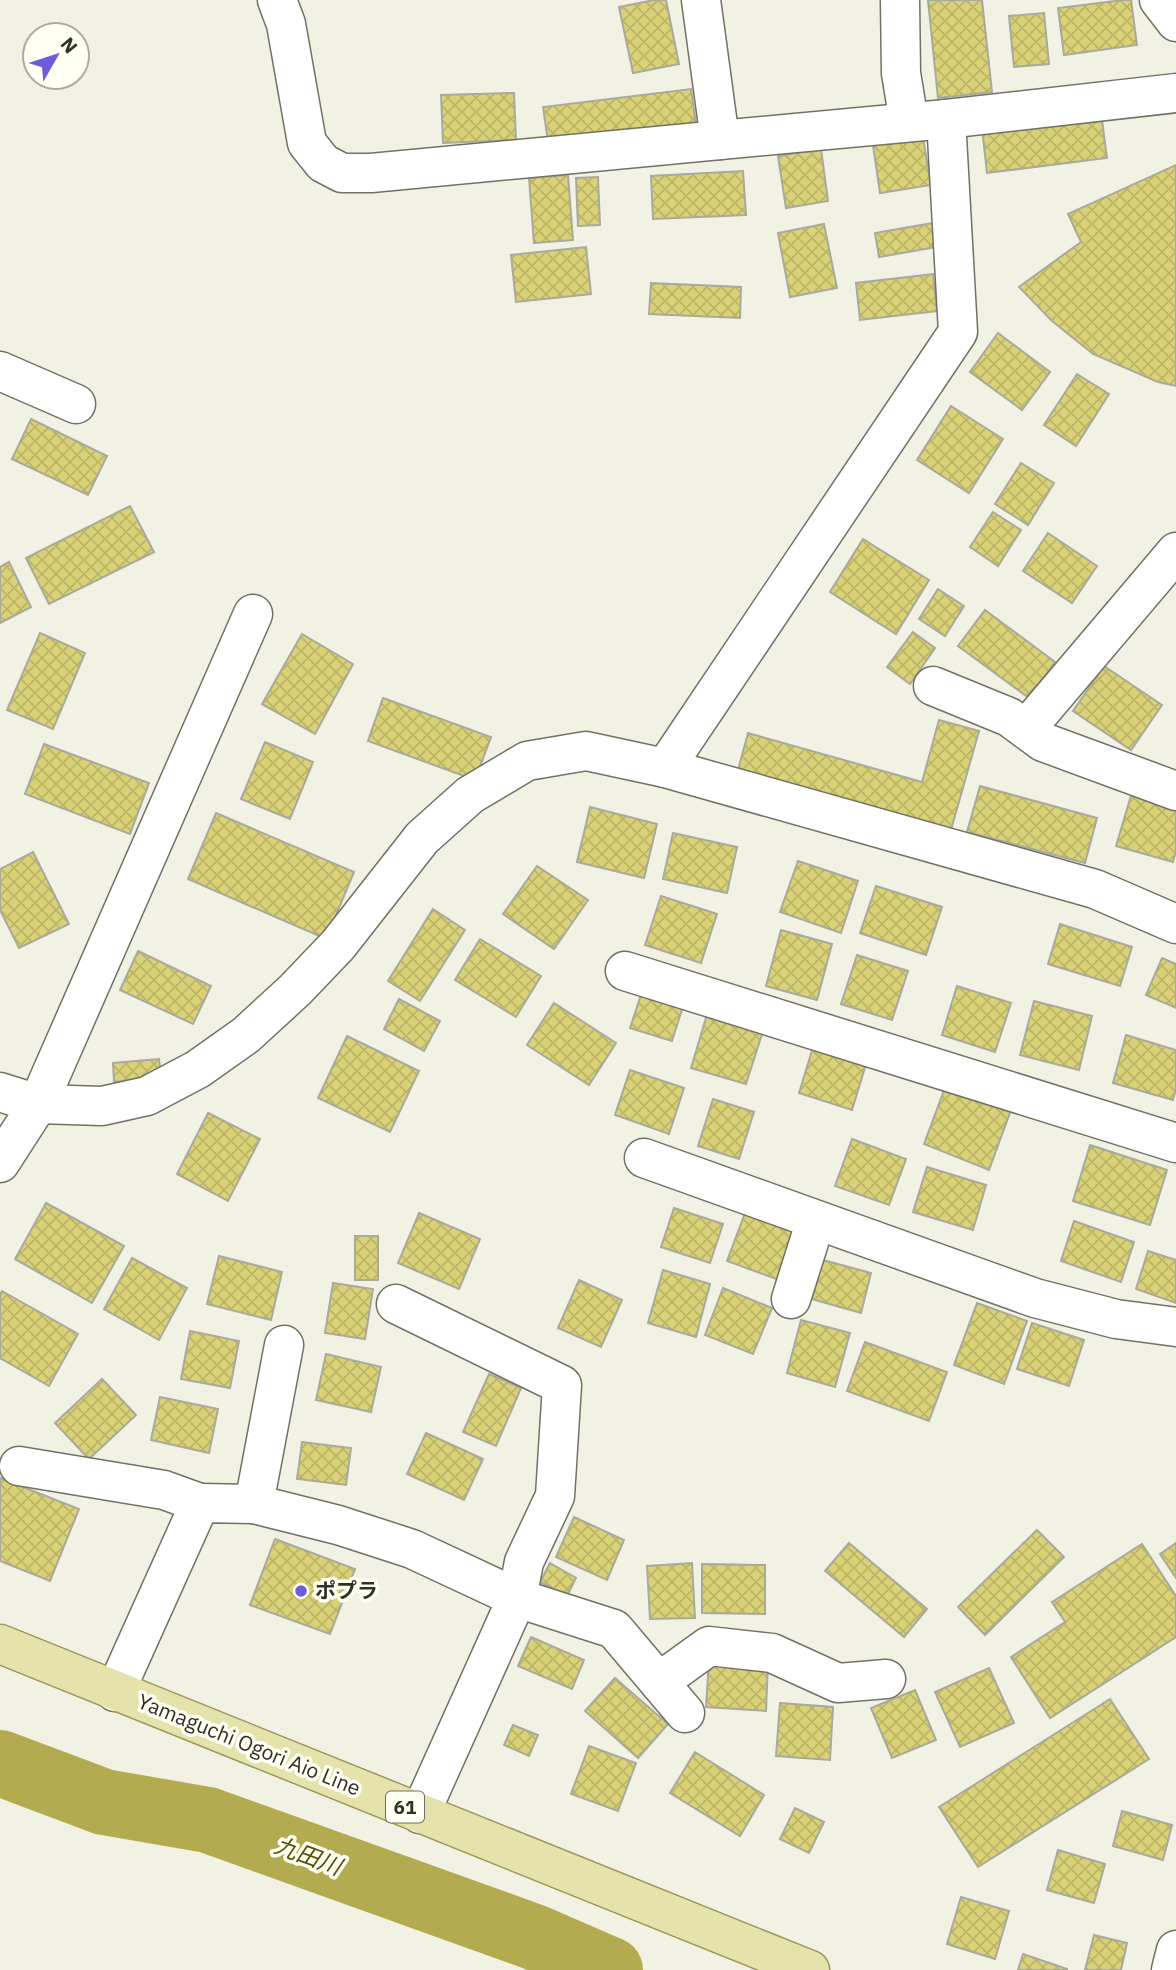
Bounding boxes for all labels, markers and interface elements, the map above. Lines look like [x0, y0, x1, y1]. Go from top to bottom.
north arrow [21, 21, 91, 91]
text: N [56, 32, 83, 58]
place label: ポプラ [315, 1576, 378, 1604]
marker: ポプラ [293, 1583, 309, 1599]
street label: Yamaguchi Ogori Aio Line [134, 1687, 365, 1802]
road number: 61 [386, 1792, 424, 1823]
water label: 九田川 [271, 1829, 349, 1882]

